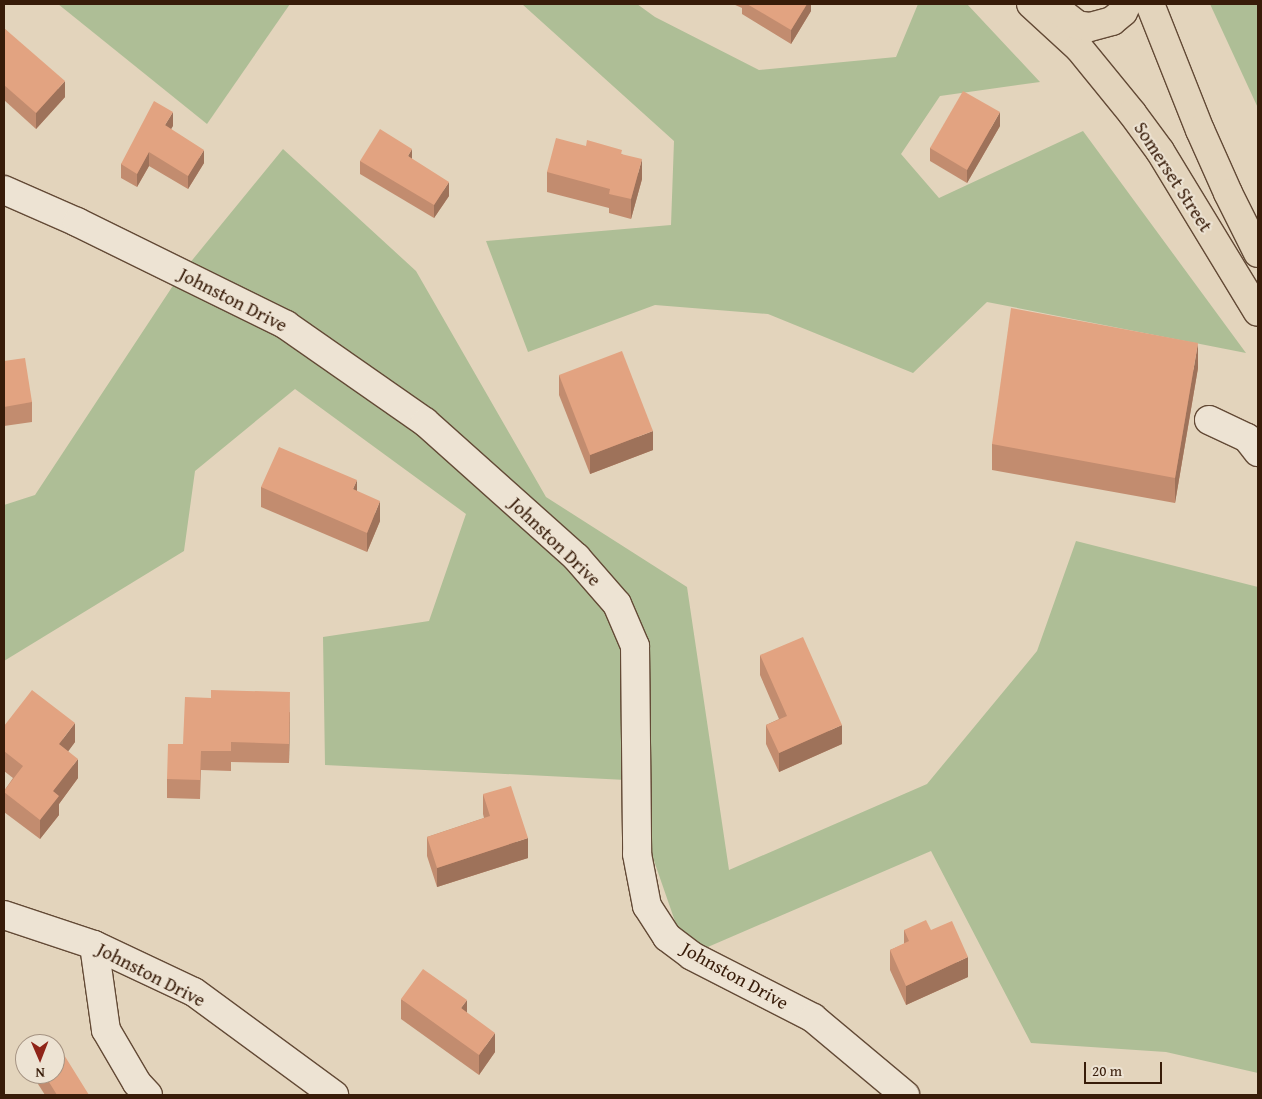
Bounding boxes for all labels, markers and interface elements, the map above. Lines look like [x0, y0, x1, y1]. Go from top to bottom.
street label: Somerset Street [1129, 118, 1217, 236]
street label: Johnston Drive [175, 263, 291, 337]
street label: Johnston Drive [504, 493, 606, 591]
street label: Johnston Drive [678, 937, 792, 1015]
street label: Johnston Drive [93, 938, 209, 1012]
north arrow [15, 1034, 65, 1084]
scale bar [1087, 1052, 1164, 1084]
text: 20 m [1092, 1060, 1122, 1081]
text: N [35, 1063, 45, 1083]

